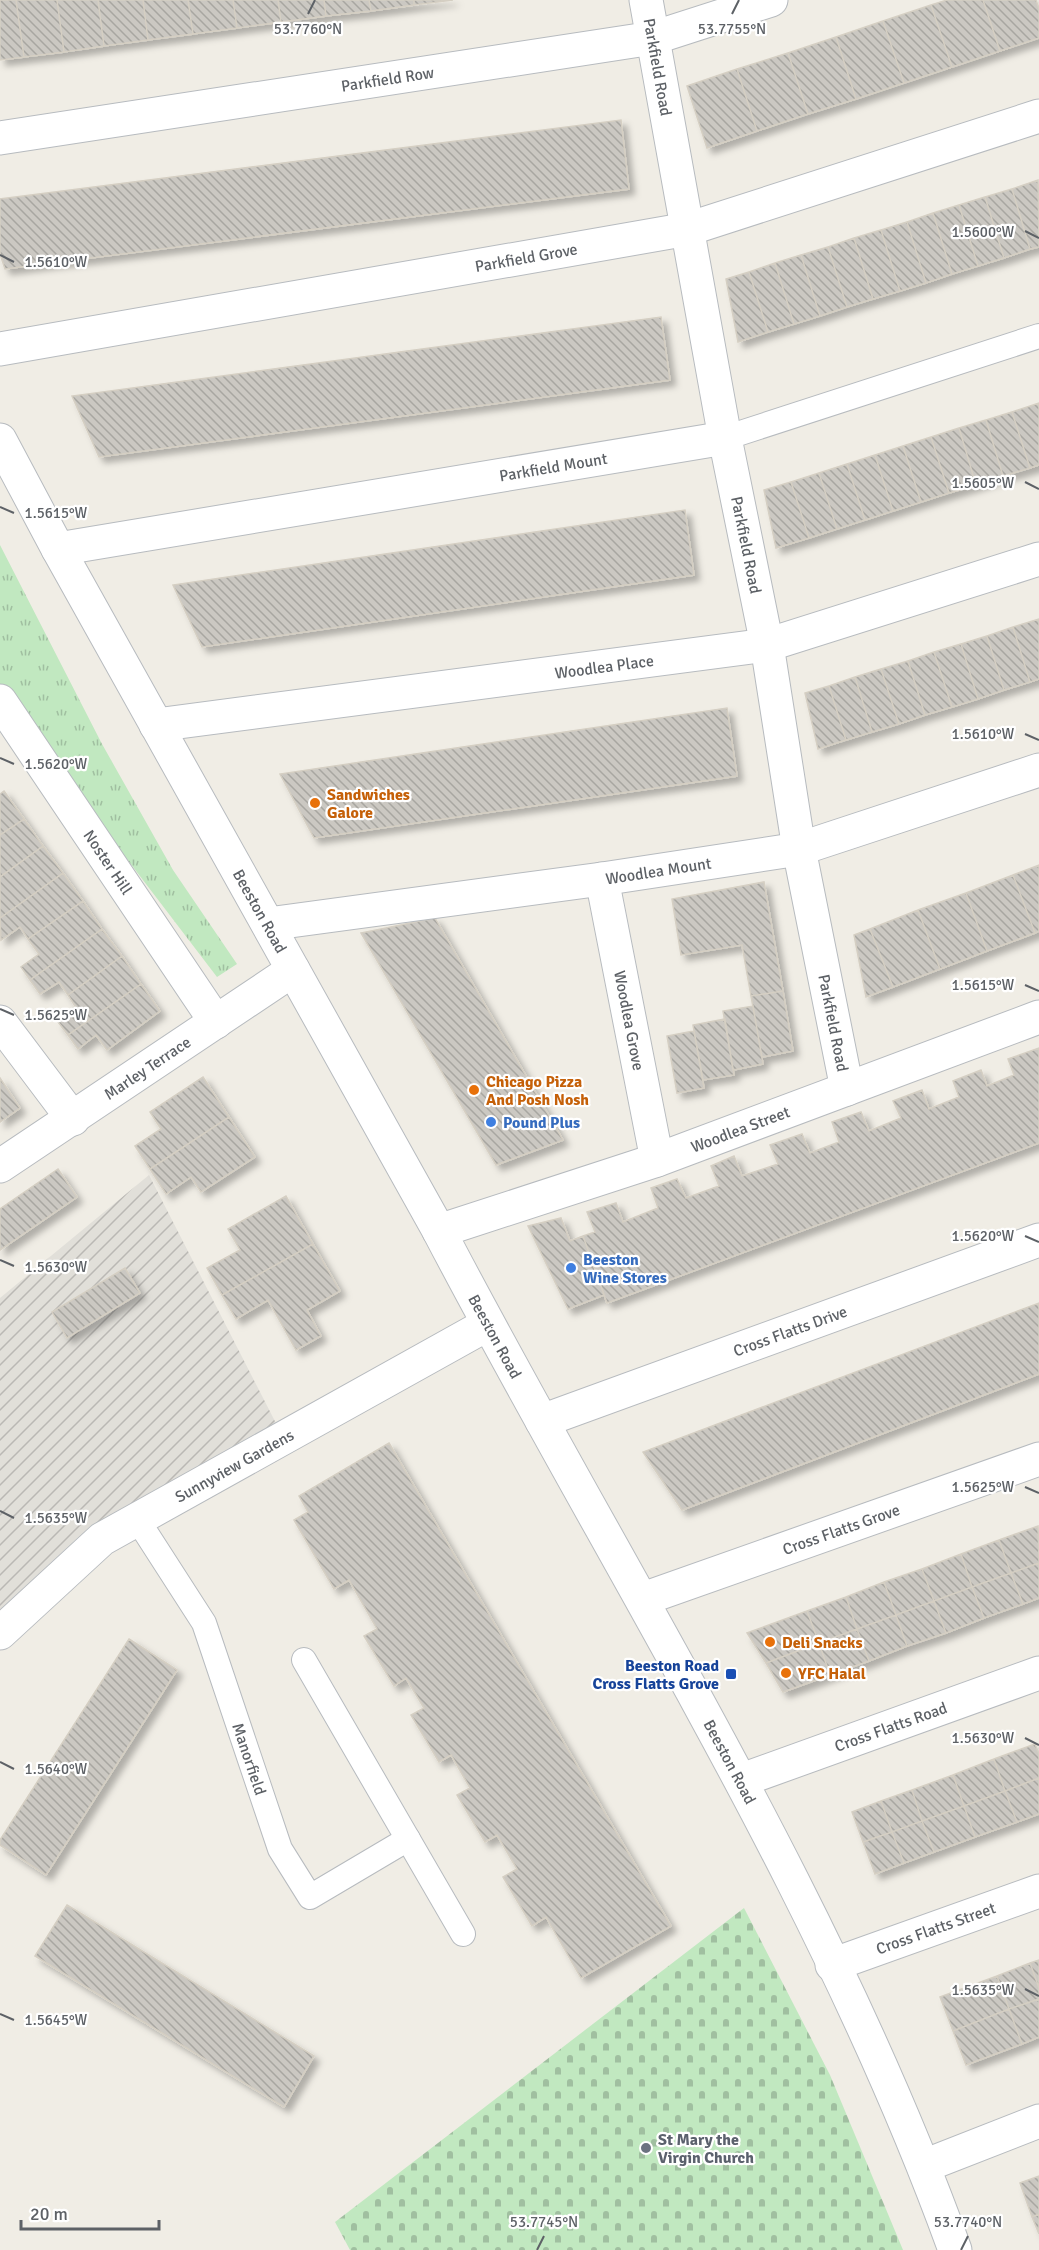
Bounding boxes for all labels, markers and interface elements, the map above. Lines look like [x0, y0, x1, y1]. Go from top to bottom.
street label: Parkfield Road [638, 17, 676, 118]
text: 53.7760°N [274, 20, 342, 38]
text: 53.7755°N [698, 20, 766, 38]
street label: Parkfield Row [340, 63, 436, 97]
text: 1.5600°W [952, 223, 1015, 241]
street label: Parkfield Grove [473, 239, 579, 277]
text: 1.5610°W [25, 253, 88, 271]
street label: Parkfield Mount [498, 449, 609, 486]
text: 1.5605°W [952, 474, 1015, 492]
street label: Parkfield Road [726, 494, 765, 595]
text: 1.5615°W [25, 504, 88, 522]
street label: Woodlea Place [554, 651, 655, 684]
text: 1.5610°W [952, 725, 1015, 743]
text: 1.5620°W [25, 755, 88, 773]
place label: Sandwiches Galore [327, 785, 410, 823]
marker: Sandwiches Galore [308, 796, 322, 810]
street label: Noster Hill [79, 826, 136, 899]
street label: Woodlea Mount [604, 853, 713, 889]
street label: Beeston Road [228, 866, 291, 957]
street label: Woodlea Grove [609, 969, 648, 1072]
street label: Parkfield Road [813, 972, 852, 1073]
text: 1.5615°W [952, 976, 1015, 994]
text: 1.5625°W [25, 1006, 88, 1024]
street label: Marley Terrace [101, 1032, 195, 1105]
place label: Chicago Pizza And Posh Nosh [486, 1072, 589, 1110]
marker: Chicago Pizza And Posh Nosh [467, 1083, 481, 1097]
street label: Woodlea Street [688, 1102, 793, 1157]
place label: Pound Plus [503, 1113, 580, 1133]
marker: Pound Plus [484, 1115, 498, 1129]
text: 1.5620°W [952, 1227, 1015, 1245]
place label: Beeston Wine Stores [583, 1250, 667, 1288]
text: 1.5630°W [25, 1258, 88, 1276]
marker: Beeston Wine Stores [564, 1261, 578, 1275]
street label: Beeston Road [463, 1291, 525, 1382]
street label: Cross Flatts Drive [731, 1302, 850, 1361]
street label: Sunnyview Gardens [172, 1425, 298, 1507]
text: 1.5625°W [952, 1478, 1015, 1496]
street label: Cross Flatts Grove [780, 1500, 903, 1560]
text: 1.5635°W [25, 1509, 88, 1527]
place label: Deli Snacks [782, 1633, 863, 1653]
marker: Deli Snacks [763, 1635, 777, 1649]
place label: Beeston Road Cross Flatts Grove [592, 1656, 719, 1694]
place label: YFC Halal [797, 1664, 866, 1684]
marker: YFC Halal [779, 1666, 793, 1680]
marker: Beeston Road Cross Flatts Grove [724, 1667, 738, 1681]
street label: Cross Flatts Road [832, 1698, 950, 1757]
street label: Beeston Road [699, 1716, 760, 1808]
street label: Manorfield [227, 1720, 270, 1798]
text: 1.5630°W [952, 1729, 1015, 1747]
text: 1.5640°W [25, 1760, 88, 1778]
street label: Cross Flatts Street [873, 1898, 999, 1959]
text: 1.5635°W [952, 1981, 1015, 1999]
text: 1.5645°W [25, 2011, 88, 2029]
place label: St Mary the Virgin Church [658, 2130, 754, 2168]
marker: St Mary the Virgin Church [639, 2141, 653, 2155]
scale bar [21, 2193, 159, 2231]
text: 20 m [30, 2203, 68, 2225]
text: 53.7745°N [510, 2213, 578, 2231]
text: 53.7740°N [934, 2213, 1002, 2231]

